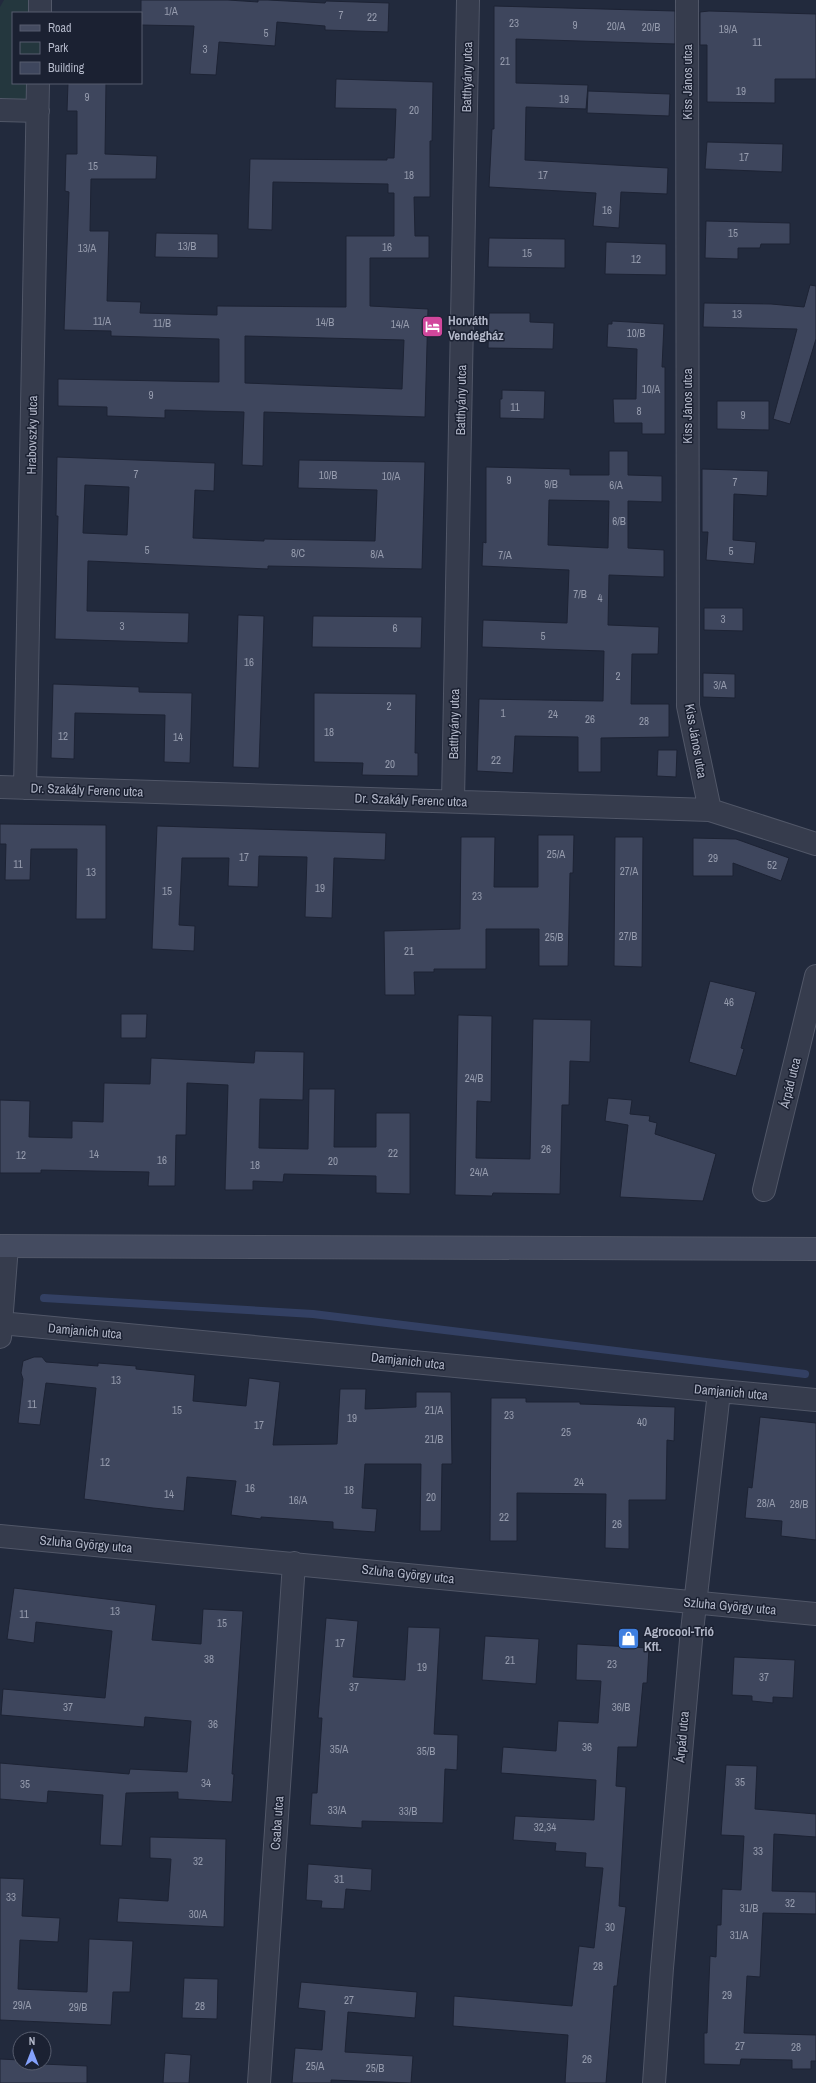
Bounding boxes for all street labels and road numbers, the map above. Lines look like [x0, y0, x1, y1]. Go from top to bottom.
street label: Batthyány utca [458, 42, 476, 112]
street label: Kiss János utca [679, 44, 696, 120]
street label: Batthyány utca [452, 365, 470, 435]
street label: Kiss János utca [679, 368, 696, 444]
street label: Hrabovszky utca [23, 395, 41, 475]
street label: Batthyány utca [445, 689, 463, 759]
street label: Kiss János utca [681, 702, 711, 780]
street label: Dr. Szakály Ferenc utca [30, 780, 144, 800]
street label: Dr. Szakály Ferenc utca [354, 790, 468, 810]
street label: Árpád utca [775, 1056, 805, 1111]
street label: Damjanich utca [47, 1319, 123, 1343]
street label: Damjanich utca [370, 1349, 446, 1373]
street label: Damjanich utca [693, 1380, 769, 1404]
street label: Szluha György utca [39, 1531, 133, 1557]
street label: Szluha György utca [361, 1561, 455, 1587]
street label: Szluha György utca [683, 1593, 777, 1619]
street label: Árpád utca [671, 1711, 693, 1764]
street label: Csaba utca [267, 1795, 287, 1850]

